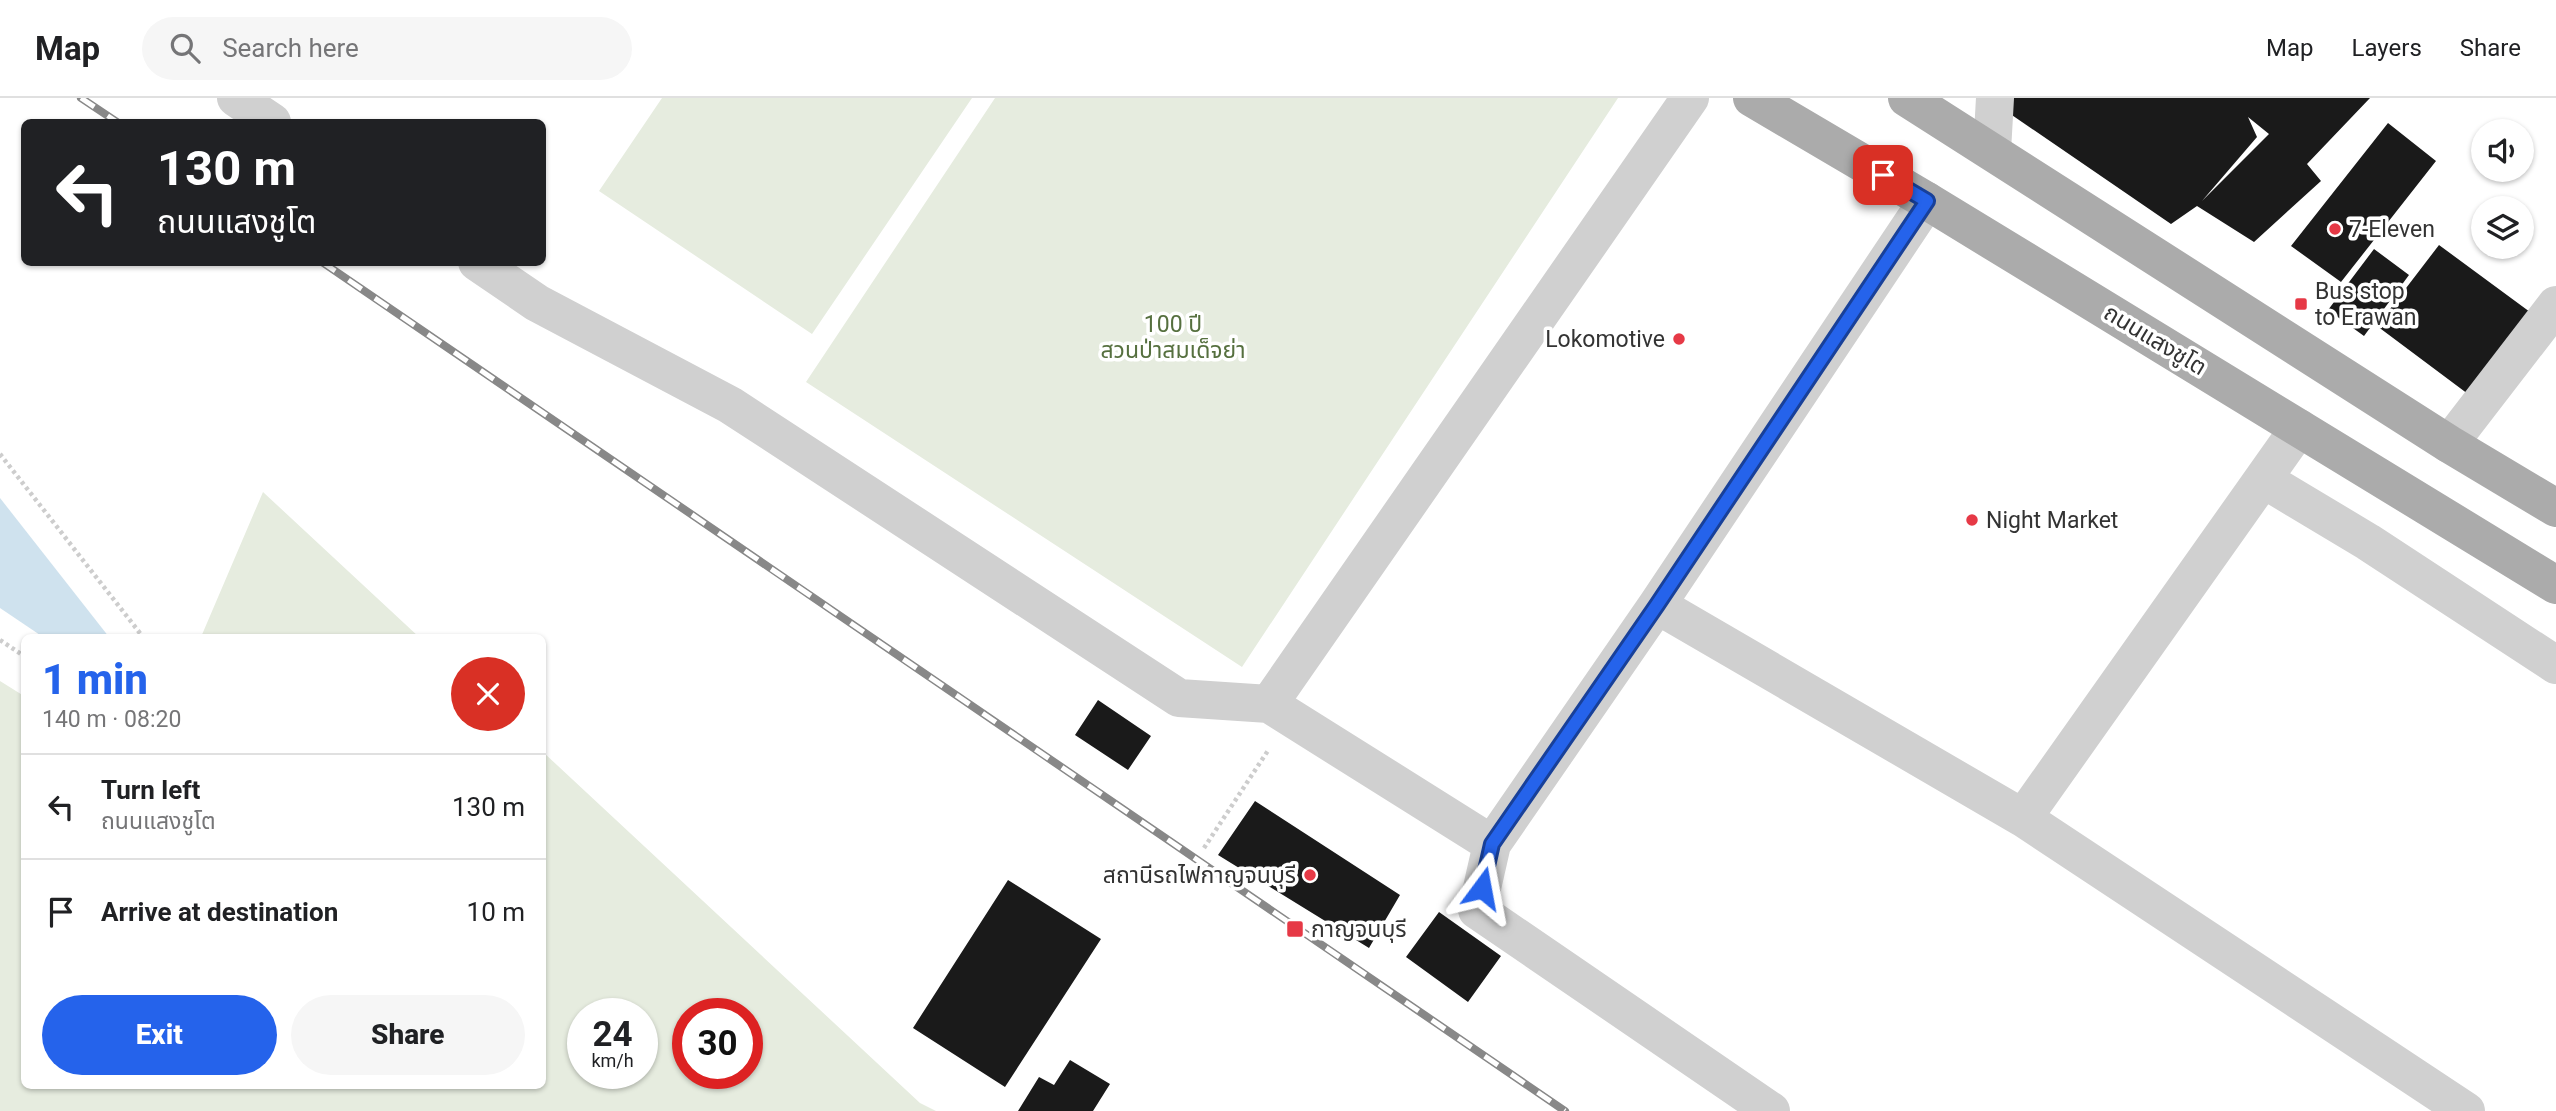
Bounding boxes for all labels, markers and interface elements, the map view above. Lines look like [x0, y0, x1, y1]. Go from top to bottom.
search box [142, 17, 632, 80]
text: Map [35, 29, 100, 68]
icon: search [166, 29, 204, 67]
text: Search here [222, 33, 359, 63]
text: Map [2266, 34, 2314, 62]
text: Layers [2352, 34, 2422, 62]
text: Share [2460, 34, 2521, 62]
map controls [2471, 119, 2534, 259]
button: sound [2471, 119, 2534, 182]
text: 130 m [157, 140, 296, 197]
pin [1853, 145, 1913, 205]
icon: left [42, 147, 133, 238]
icon: arrive [1864, 156, 1902, 194]
button: layers [2471, 196, 2534, 259]
text: ถนนแสงชูโต [157, 203, 316, 241]
place label: 7-Eleven [2349, 216, 2435, 243]
marker: 7-Eleven [2327, 221, 2343, 237]
place label: Bus stop to Erawan [2315, 278, 2417, 331]
marker: Bus stop to Erawan [2293, 296, 2309, 312]
street label: ถนนแสงชูโต [2098, 299, 2211, 382]
park label: 100 ปี สวนป่าสมเด็จย่า [1100, 311, 1246, 364]
place label: Lokomotive [1545, 326, 1665, 353]
marker: Lokomotive [1671, 331, 1687, 347]
place label: Night Market [1986, 507, 2118, 534]
marker: Night Market [1964, 512, 1980, 528]
text: 1 min [42, 655, 148, 704]
button: close [451, 657, 525, 731]
text: 140 m · 08:20 [42, 706, 181, 733]
text: Turn left [101, 775, 200, 805]
icon: left [42, 788, 80, 826]
text: 130 m [452, 792, 525, 822]
text: ถนนแสงชูโต [101, 808, 216, 835]
position arrow [1445, 851, 1519, 925]
place label: สถานีรถไฟกาญจนบุรี [1103, 862, 1296, 889]
marker: สถานีรถไฟกาญจนบุรี [1302, 867, 1318, 883]
icon: arrive [42, 893, 80, 931]
text: Arrive at destination [101, 897, 338, 927]
text: 10 m [467, 897, 525, 927]
place label: กาญจนบุรี [1311, 916, 1407, 943]
marker: กาญจนบุรี [1285, 919, 1305, 939]
button: Exit [42, 995, 277, 1075]
button: Share [291, 995, 525, 1075]
speed limit sign: 30 [672, 998, 763, 1089]
text: 24 [592, 1014, 633, 1055]
text: km/h [591, 1050, 634, 1071]

